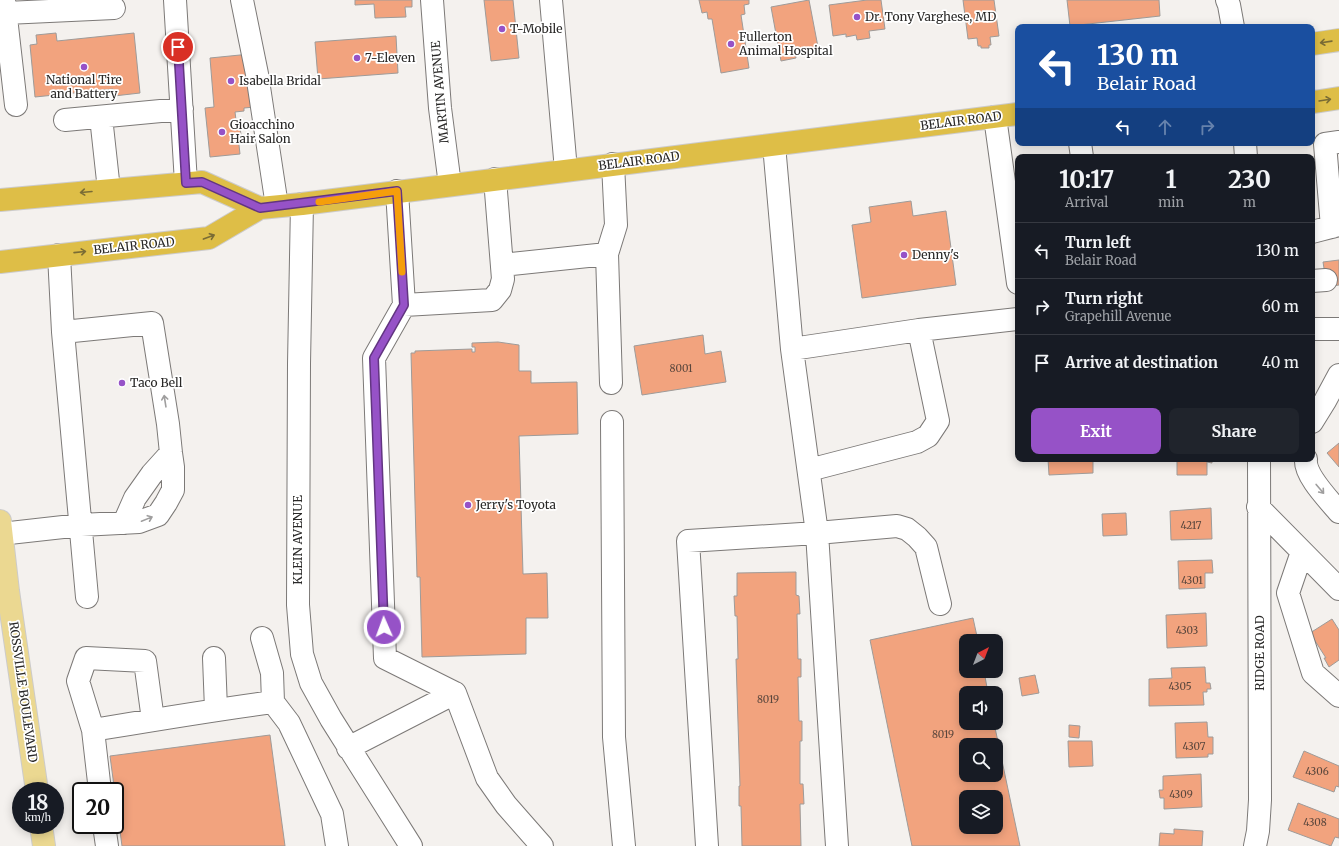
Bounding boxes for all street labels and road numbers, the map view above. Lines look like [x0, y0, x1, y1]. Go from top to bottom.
street label: MARTIN AVENUE [428, 40, 451, 144]
street label: BELAIR ROAD [920, 108, 1002, 133]
street label: BELAIR ROAD [598, 148, 680, 173]
street label: BELAIR ROAD [93, 234, 175, 257]
street label: KLEIN AVENUE [290, 495, 305, 585]
street label: RIDGE ROAD [1252, 615, 1267, 691]
street label: ROSSVILLE BOULEVARD [6, 621, 41, 763]

